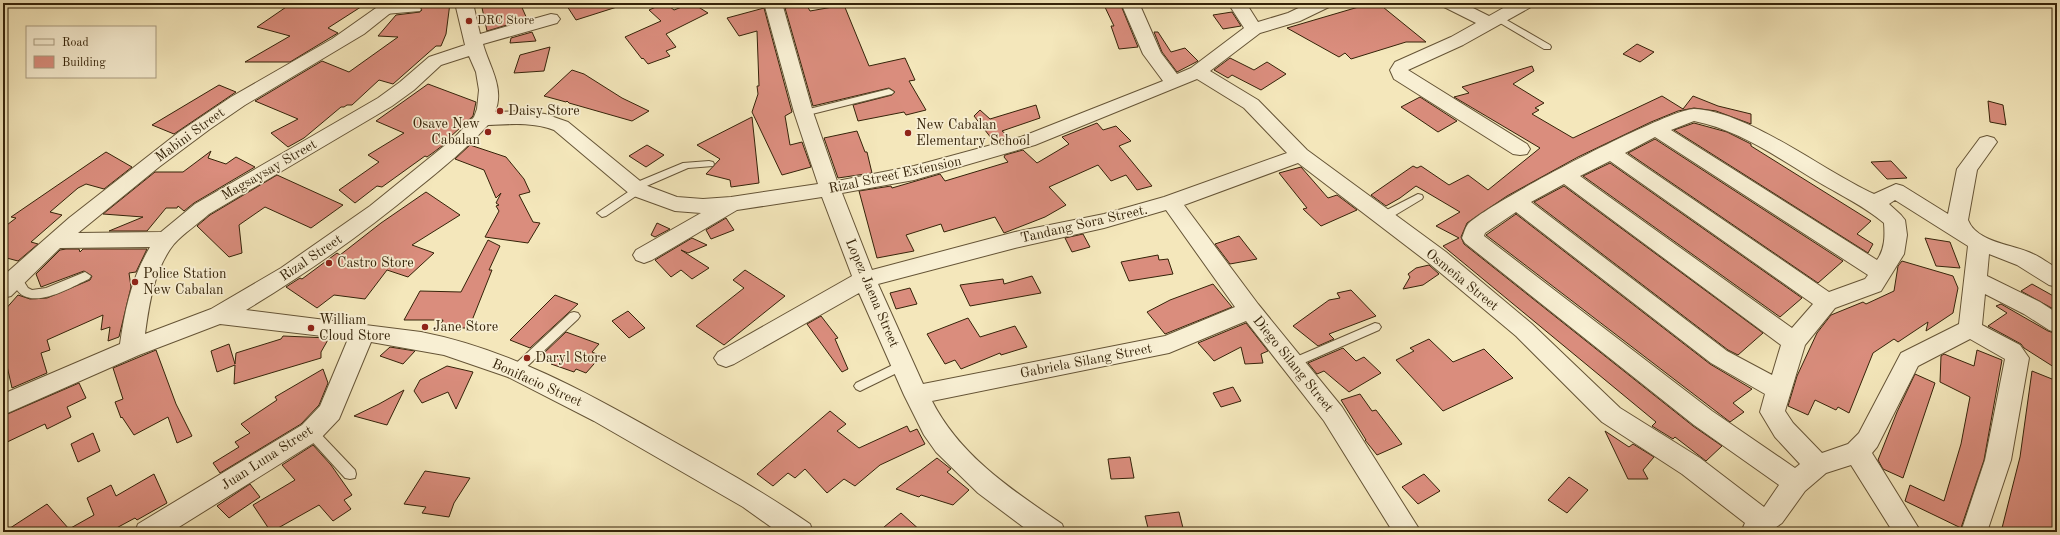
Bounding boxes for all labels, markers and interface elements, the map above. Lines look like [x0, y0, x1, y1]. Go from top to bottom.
place label: DRC Store [477, 15, 535, 27]
marker: DRC Store [464, 16, 474, 26]
legend [26, 26, 156, 78]
text: Road [62, 37, 89, 49]
text: Building [62, 57, 106, 69]
place label: Daisy Store [508, 104, 580, 118]
street label: Mabini Street [153, 105, 227, 165]
marker: Daisy Store [495, 106, 505, 116]
place label: Osave New Cabalan [412, 117, 480, 147]
place label: New Cabalan Elementary School [916, 118, 1030, 148]
marker: Osave New Cabalan [483, 127, 493, 137]
marker: New Cabalan Elementary School [903, 128, 913, 138]
street label: Magsaysay Street [219, 137, 319, 203]
street label: Rizal Street Extension [827, 154, 963, 196]
street label: Tandang Sora Street. [1019, 203, 1149, 245]
street label: Rizal Street [277, 232, 345, 284]
street label: Lopez Jaena Street [843, 237, 901, 349]
street label: Osmeña Street [1423, 247, 1501, 313]
place label: Castro Store [337, 256, 414, 270]
marker: Castro Store [324, 258, 334, 268]
place label: Police Station New Cabalan [143, 267, 227, 297]
marker: Police Station New Cabalan [130, 277, 140, 287]
place label: William Cloud Store [319, 313, 391, 343]
street label: Diego Silang Street [1250, 313, 1336, 415]
place label: Jane Store [433, 320, 498, 334]
marker: Jane Store [420, 322, 430, 332]
marker: William Cloud Store [306, 323, 316, 333]
street label: Gabriela Silang Street [1019, 341, 1153, 381]
place label: Daryl Store [535, 351, 606, 365]
marker: Daryl Store [522, 353, 532, 363]
street label: Bonifacio Street [490, 357, 584, 409]
street label: Juan Luna Street [219, 423, 315, 493]

